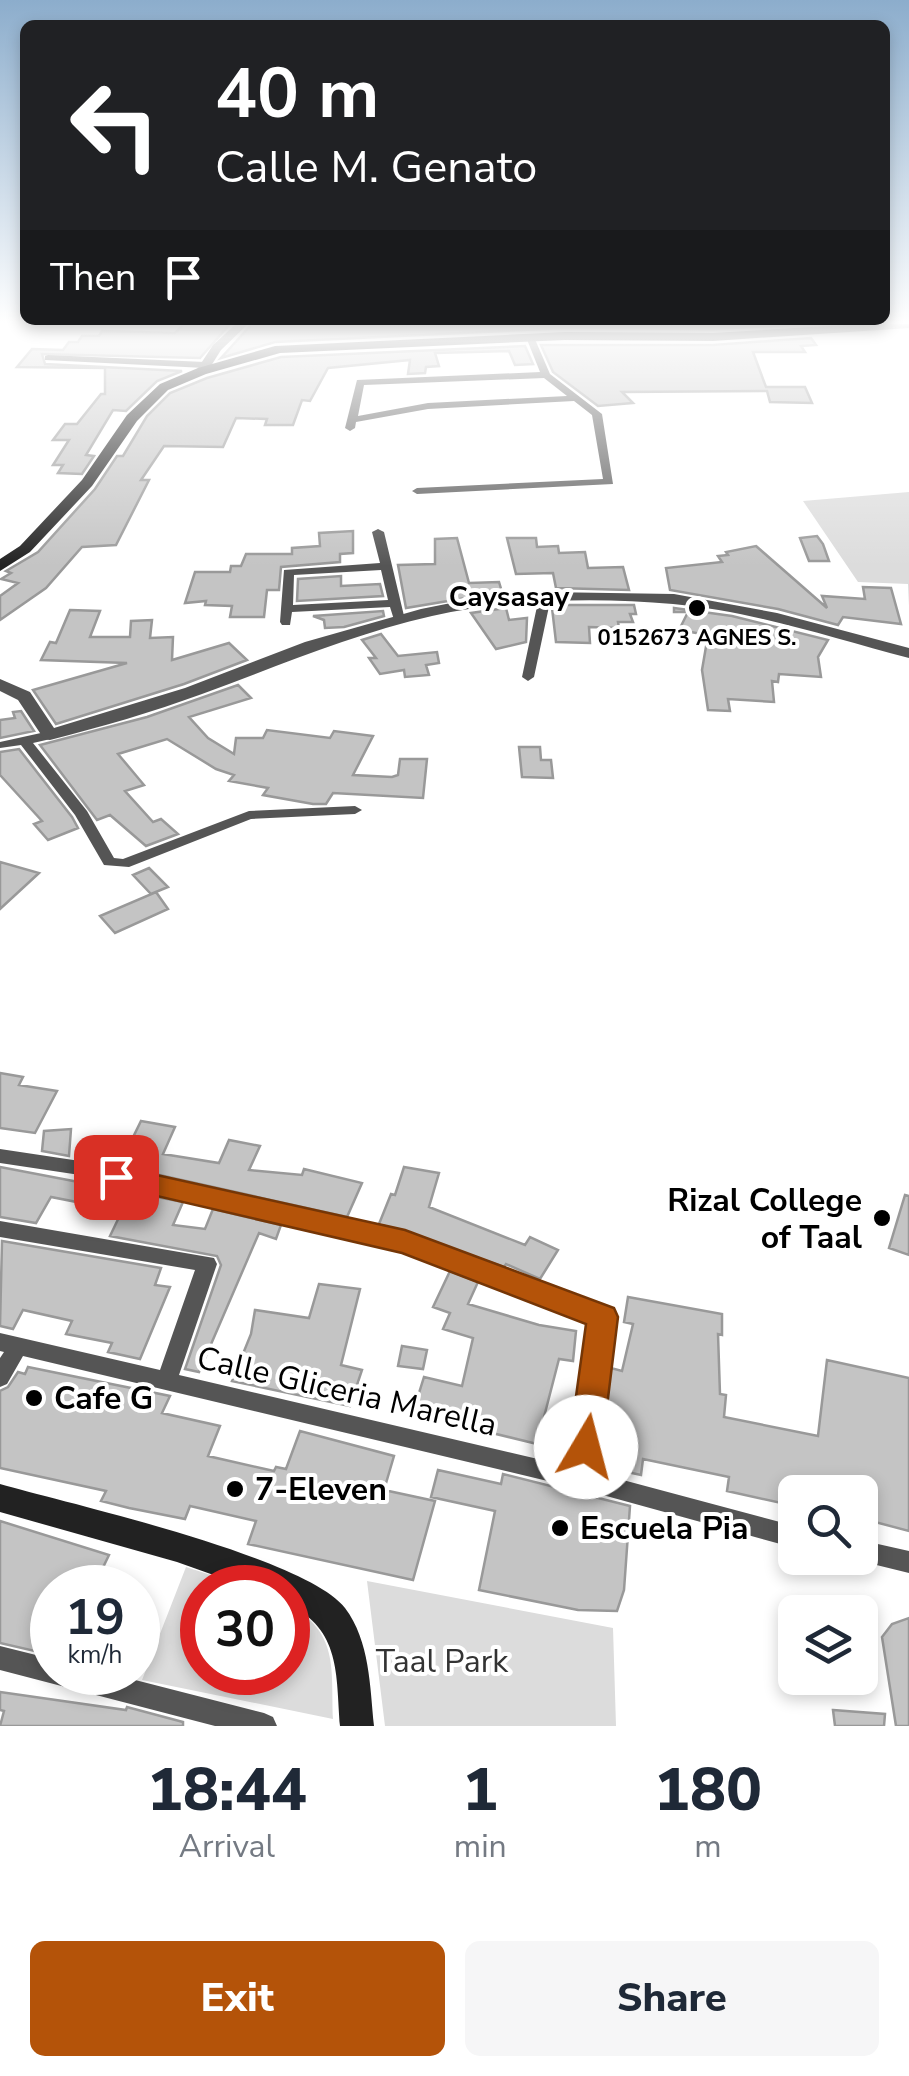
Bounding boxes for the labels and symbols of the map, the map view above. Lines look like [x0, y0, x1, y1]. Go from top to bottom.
district label: Caysasay [449, 578, 570, 616]
marker: 0152673 AGNES S. [686, 597, 708, 619]
place label: 0152673 AGNES S. [598, 623, 796, 653]
pin [74, 1135, 159, 1220]
place label: Rizal College of Taal [667, 1179, 862, 1259]
marker: Rizal College of Taal [871, 1207, 893, 1229]
street label: Calle Gliceria Marella [193, 1336, 501, 1447]
place label: Cafe G [54, 1377, 153, 1420]
marker: Cafe G [23, 1387, 45, 1409]
position arrow [534, 1395, 638, 1499]
place label: 7-Eleven [255, 1468, 387, 1511]
marker: 7-Eleven [224, 1478, 246, 1500]
place label: Escuela Pia [580, 1507, 748, 1550]
marker: Escuela Pia [549, 1517, 571, 1539]
speed limit sign: 30 [180, 1565, 310, 1695]
park label: Taal Park [376, 1640, 509, 1683]

